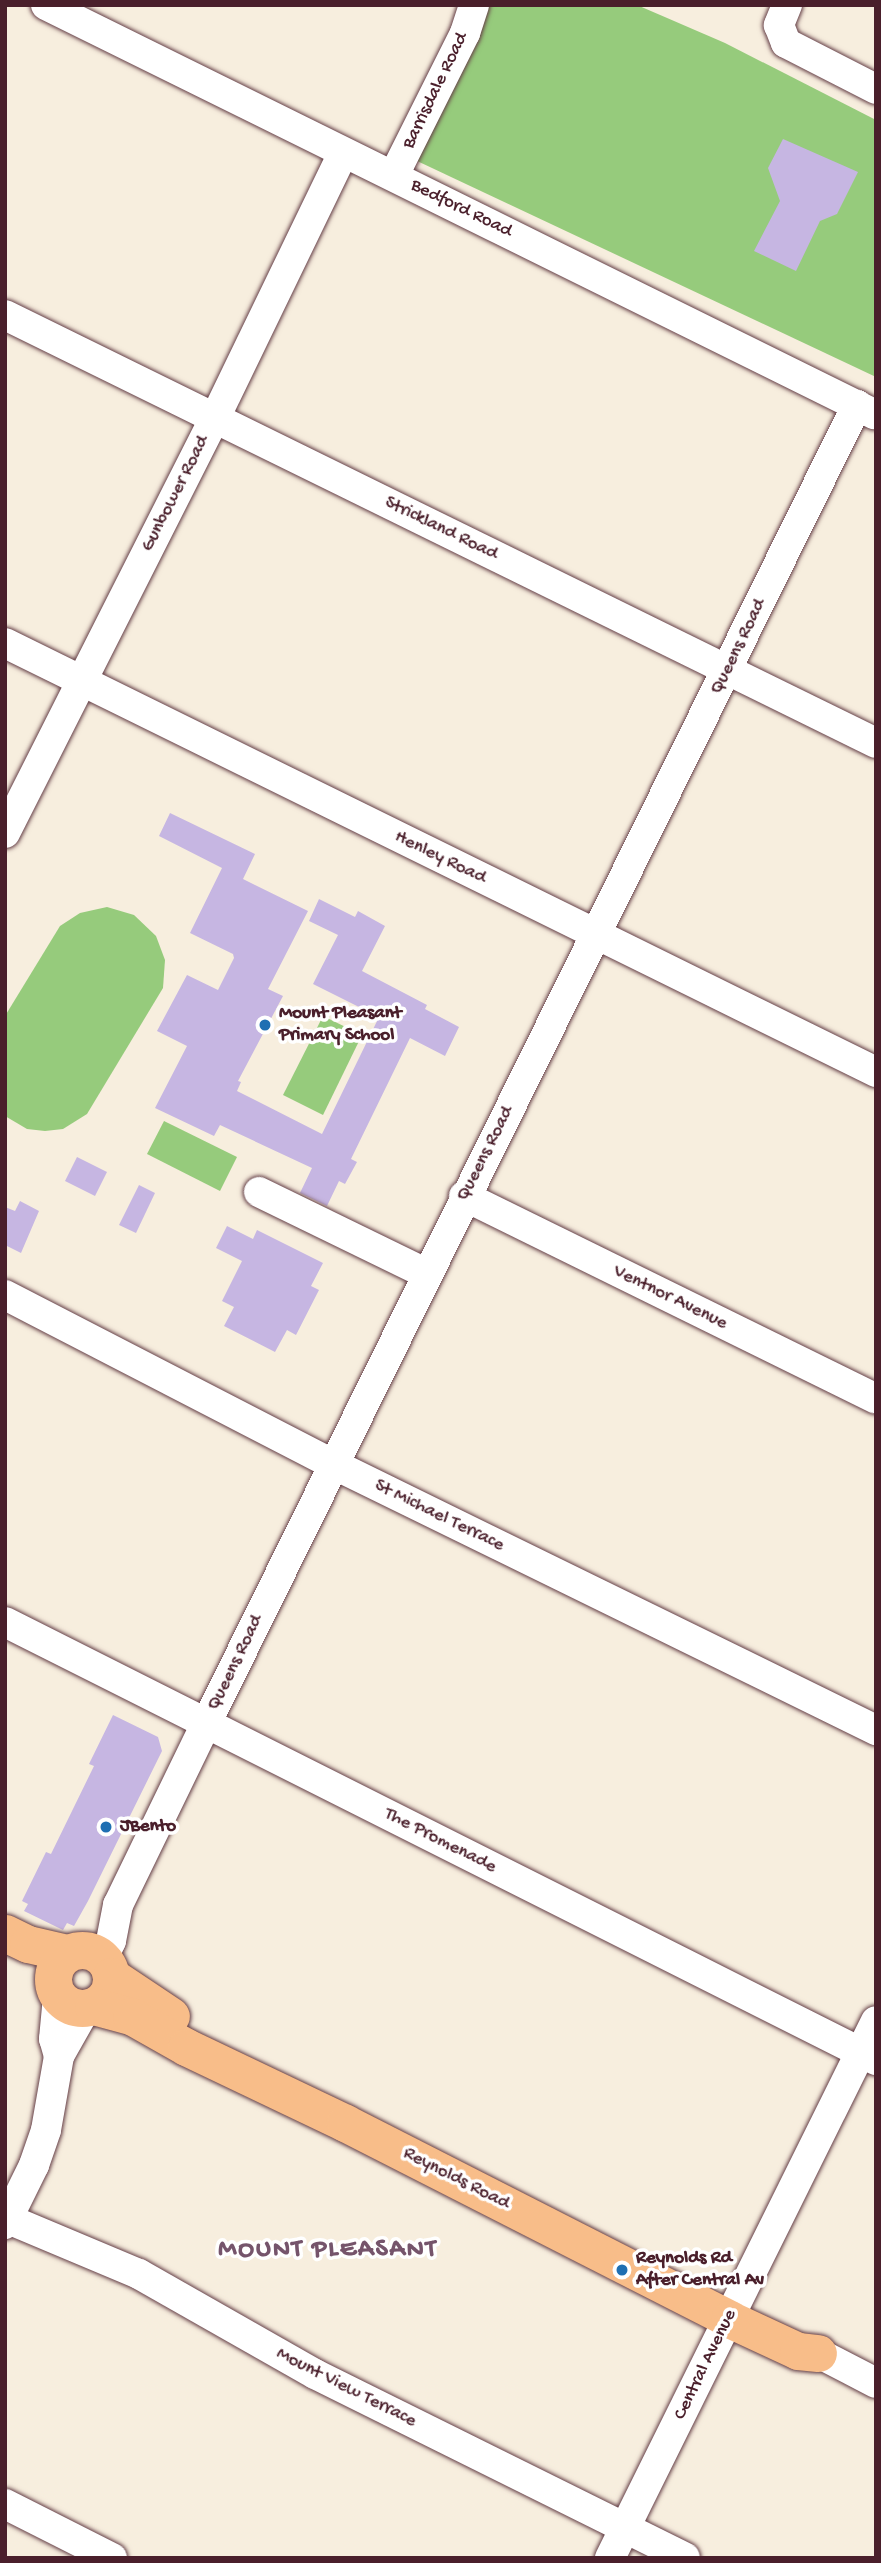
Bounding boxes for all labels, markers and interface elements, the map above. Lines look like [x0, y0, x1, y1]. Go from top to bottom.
street label: Barrisdale Road [398, 29, 474, 153]
street label: Bedford Road [406, 175, 516, 243]
street label: Gunbower Road [137, 432, 215, 556]
street label: Strickland Road [381, 492, 501, 566]
street label: Queens Road [706, 596, 772, 698]
street label: Henley Road [391, 826, 489, 890]
place label: Mount Pleasant Primary School [279, 1003, 402, 1047]
marker: Mount Pleasant Primary School [257, 1017, 273, 1033]
street label: Queens Road [452, 1103, 520, 1205]
street label: Ventnor Avenue [609, 1260, 731, 1336]
street label: St Michael Terrace [370, 1475, 508, 1557]
street label: Queens Road [203, 1612, 269, 1714]
street label: The Promenade [380, 1803, 500, 1879]
place label: JBento [120, 1816, 176, 1838]
marker: JBento [98, 1819, 114, 1835]
street label: Reynolds Road [399, 2142, 513, 2216]
district label: MOUNT PLEASANT [220, 2235, 436, 2267]
place label: Reynolds Rd After Central Av [636, 2248, 764, 2292]
marker: Reynolds Rd After Central Av [614, 2262, 630, 2278]
street label: Central Avenue [669, 2306, 743, 2424]
street label: Mount View Terrace [272, 2343, 420, 2433]

